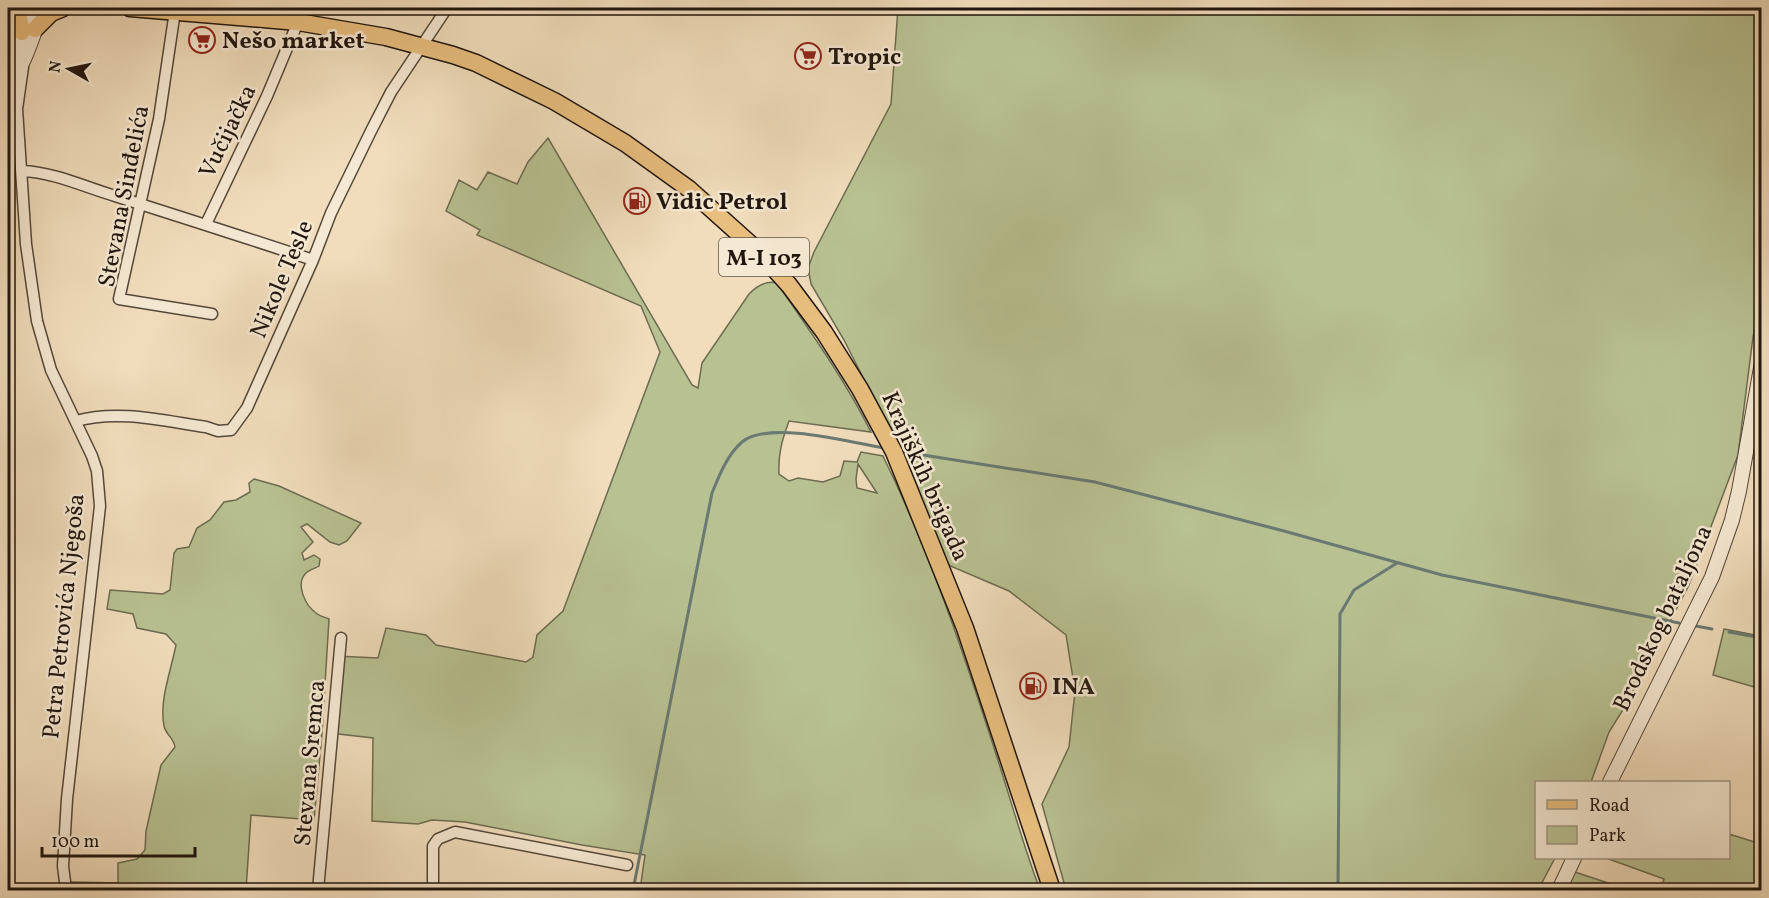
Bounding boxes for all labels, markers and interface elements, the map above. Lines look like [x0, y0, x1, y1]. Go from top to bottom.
supermarket icon: Nešo market [187, 25, 217, 55]
place label: Nešo market [222, 25, 365, 59]
north arrow [39, 39, 99, 99]
supermarket icon: Tropic [793, 41, 823, 71]
place label: Tropic [828, 41, 901, 75]
text: N [44, 59, 68, 74]
street label: Vučijačka [192, 79, 266, 184]
street label: Stevana Sinđelića [91, 102, 159, 290]
fuel station icon: Vidic Petrol [622, 186, 652, 216]
place label: Vidic Petrol [656, 186, 788, 220]
street label: Nikole Tesle [243, 215, 323, 344]
road number: M-I 103 [719, 238, 809, 276]
street label: Krajiških brigada [872, 387, 977, 567]
street label: Petra Petrovića Njegoša [35, 492, 95, 741]
street label: Brodskog bataljona [1606, 520, 1722, 718]
fuel station icon: INA [1018, 671, 1048, 701]
place label: INA [1052, 671, 1095, 705]
street label: Stevana Sremca [287, 679, 335, 848]
legend [1535, 781, 1730, 859]
text: Road [1589, 794, 1630, 819]
scale bar [42, 820, 195, 858]
text: Park [1589, 824, 1626, 849]
text: 100 m [51, 830, 100, 855]

